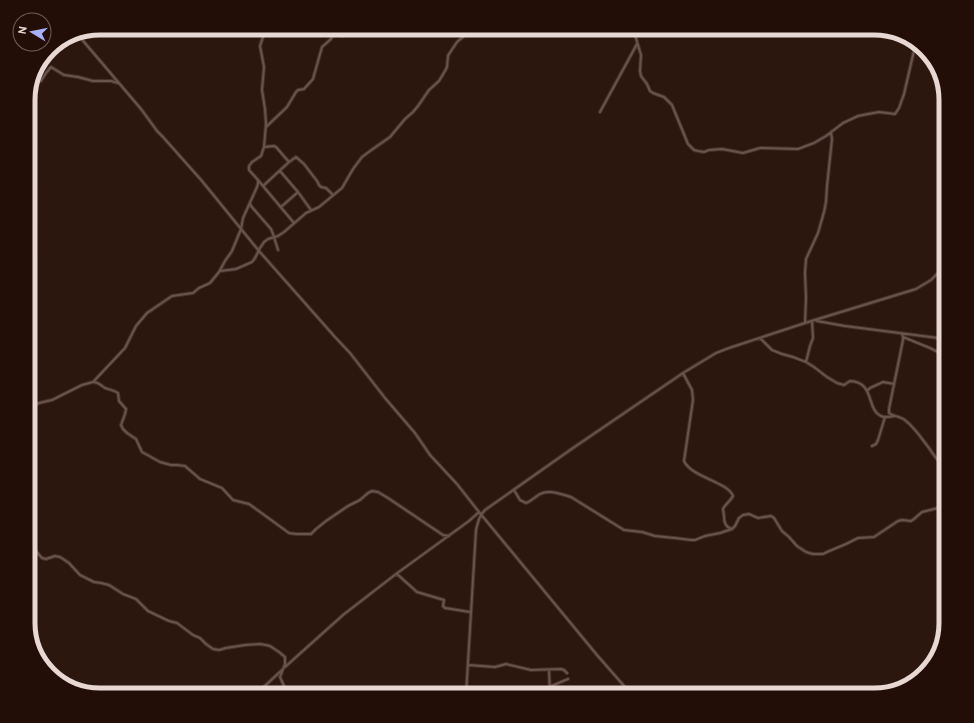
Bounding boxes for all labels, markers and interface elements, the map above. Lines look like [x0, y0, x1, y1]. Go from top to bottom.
north arrow [12, 12, 52, 52]
text: N [16, 25, 31, 36]

